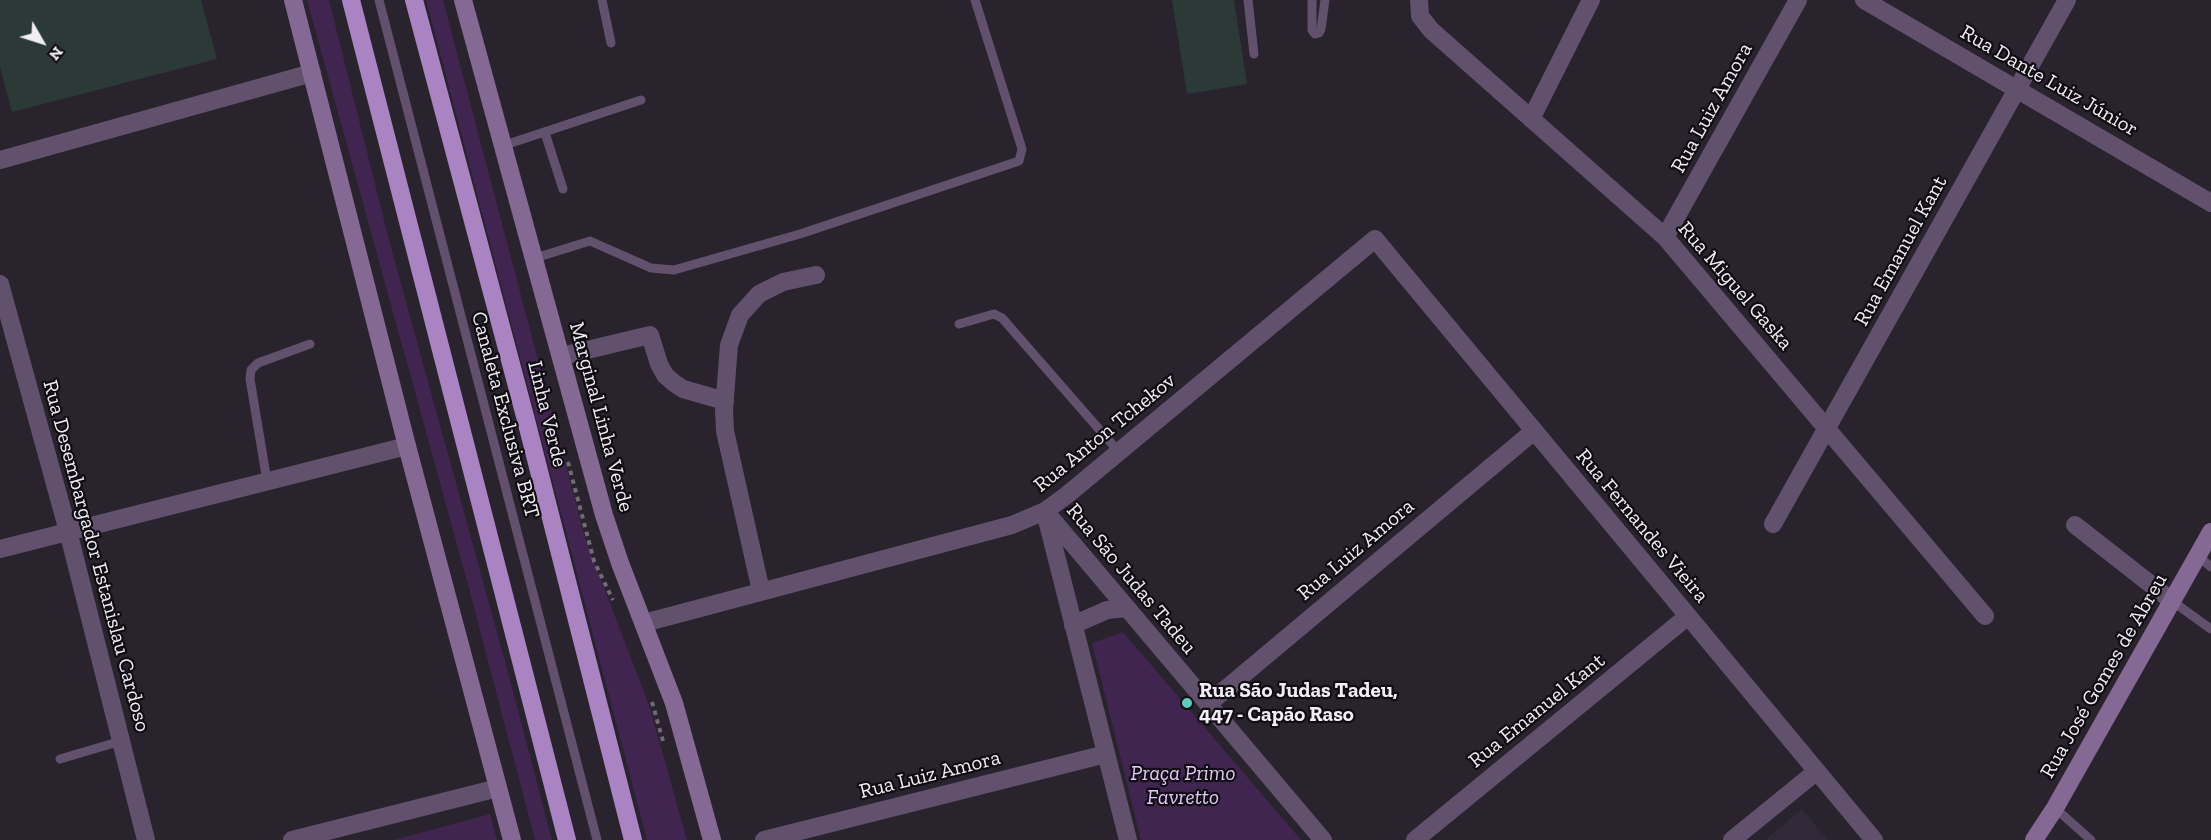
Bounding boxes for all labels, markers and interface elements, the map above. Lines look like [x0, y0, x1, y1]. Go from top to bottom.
north arrow [12, 12, 72, 72]
street label: Rua Dante Luiz Júnior [1956, 20, 2142, 142]
street label: Rua Luiz Amora [1666, 39, 1758, 177]
text: N [45, 43, 68, 64]
street label: Rua Emanuel Kant [1849, 172, 1953, 330]
street label: Rua Miguel Gaska [1672, 216, 1798, 356]
street label: Canaleta Exclusiva BRT [465, 309, 545, 521]
street label: Marginal Linha Verde [564, 319, 638, 515]
street label: Linha Verde [522, 358, 572, 470]
street label: Rua Anton Tchekov [1029, 368, 1181, 498]
street label: Rua Desembargador Estanislau Cardoso [37, 377, 155, 735]
street label: Rua Fernandes Vieira [1570, 444, 1714, 608]
street label: Rua Luiz Amora [1293, 494, 1419, 606]
street label: Rua São Judas Tadeu [1061, 499, 1201, 659]
street label: Rua José Gomes de Abreu [2035, 569, 2173, 783]
street label: Rua Emanuel Kant [1464, 648, 1610, 774]
place label: Rua São Judas Tadeu, 447 - Capão Raso [1199, 678, 1398, 728]
marker: Rua São Judas Tadeu, 447 - Capão Raso [1180, 696, 1194, 710]
street label: Rua Luiz Amora [857, 745, 1003, 805]
park label: Praça Primo Favretto [1131, 761, 1235, 811]

